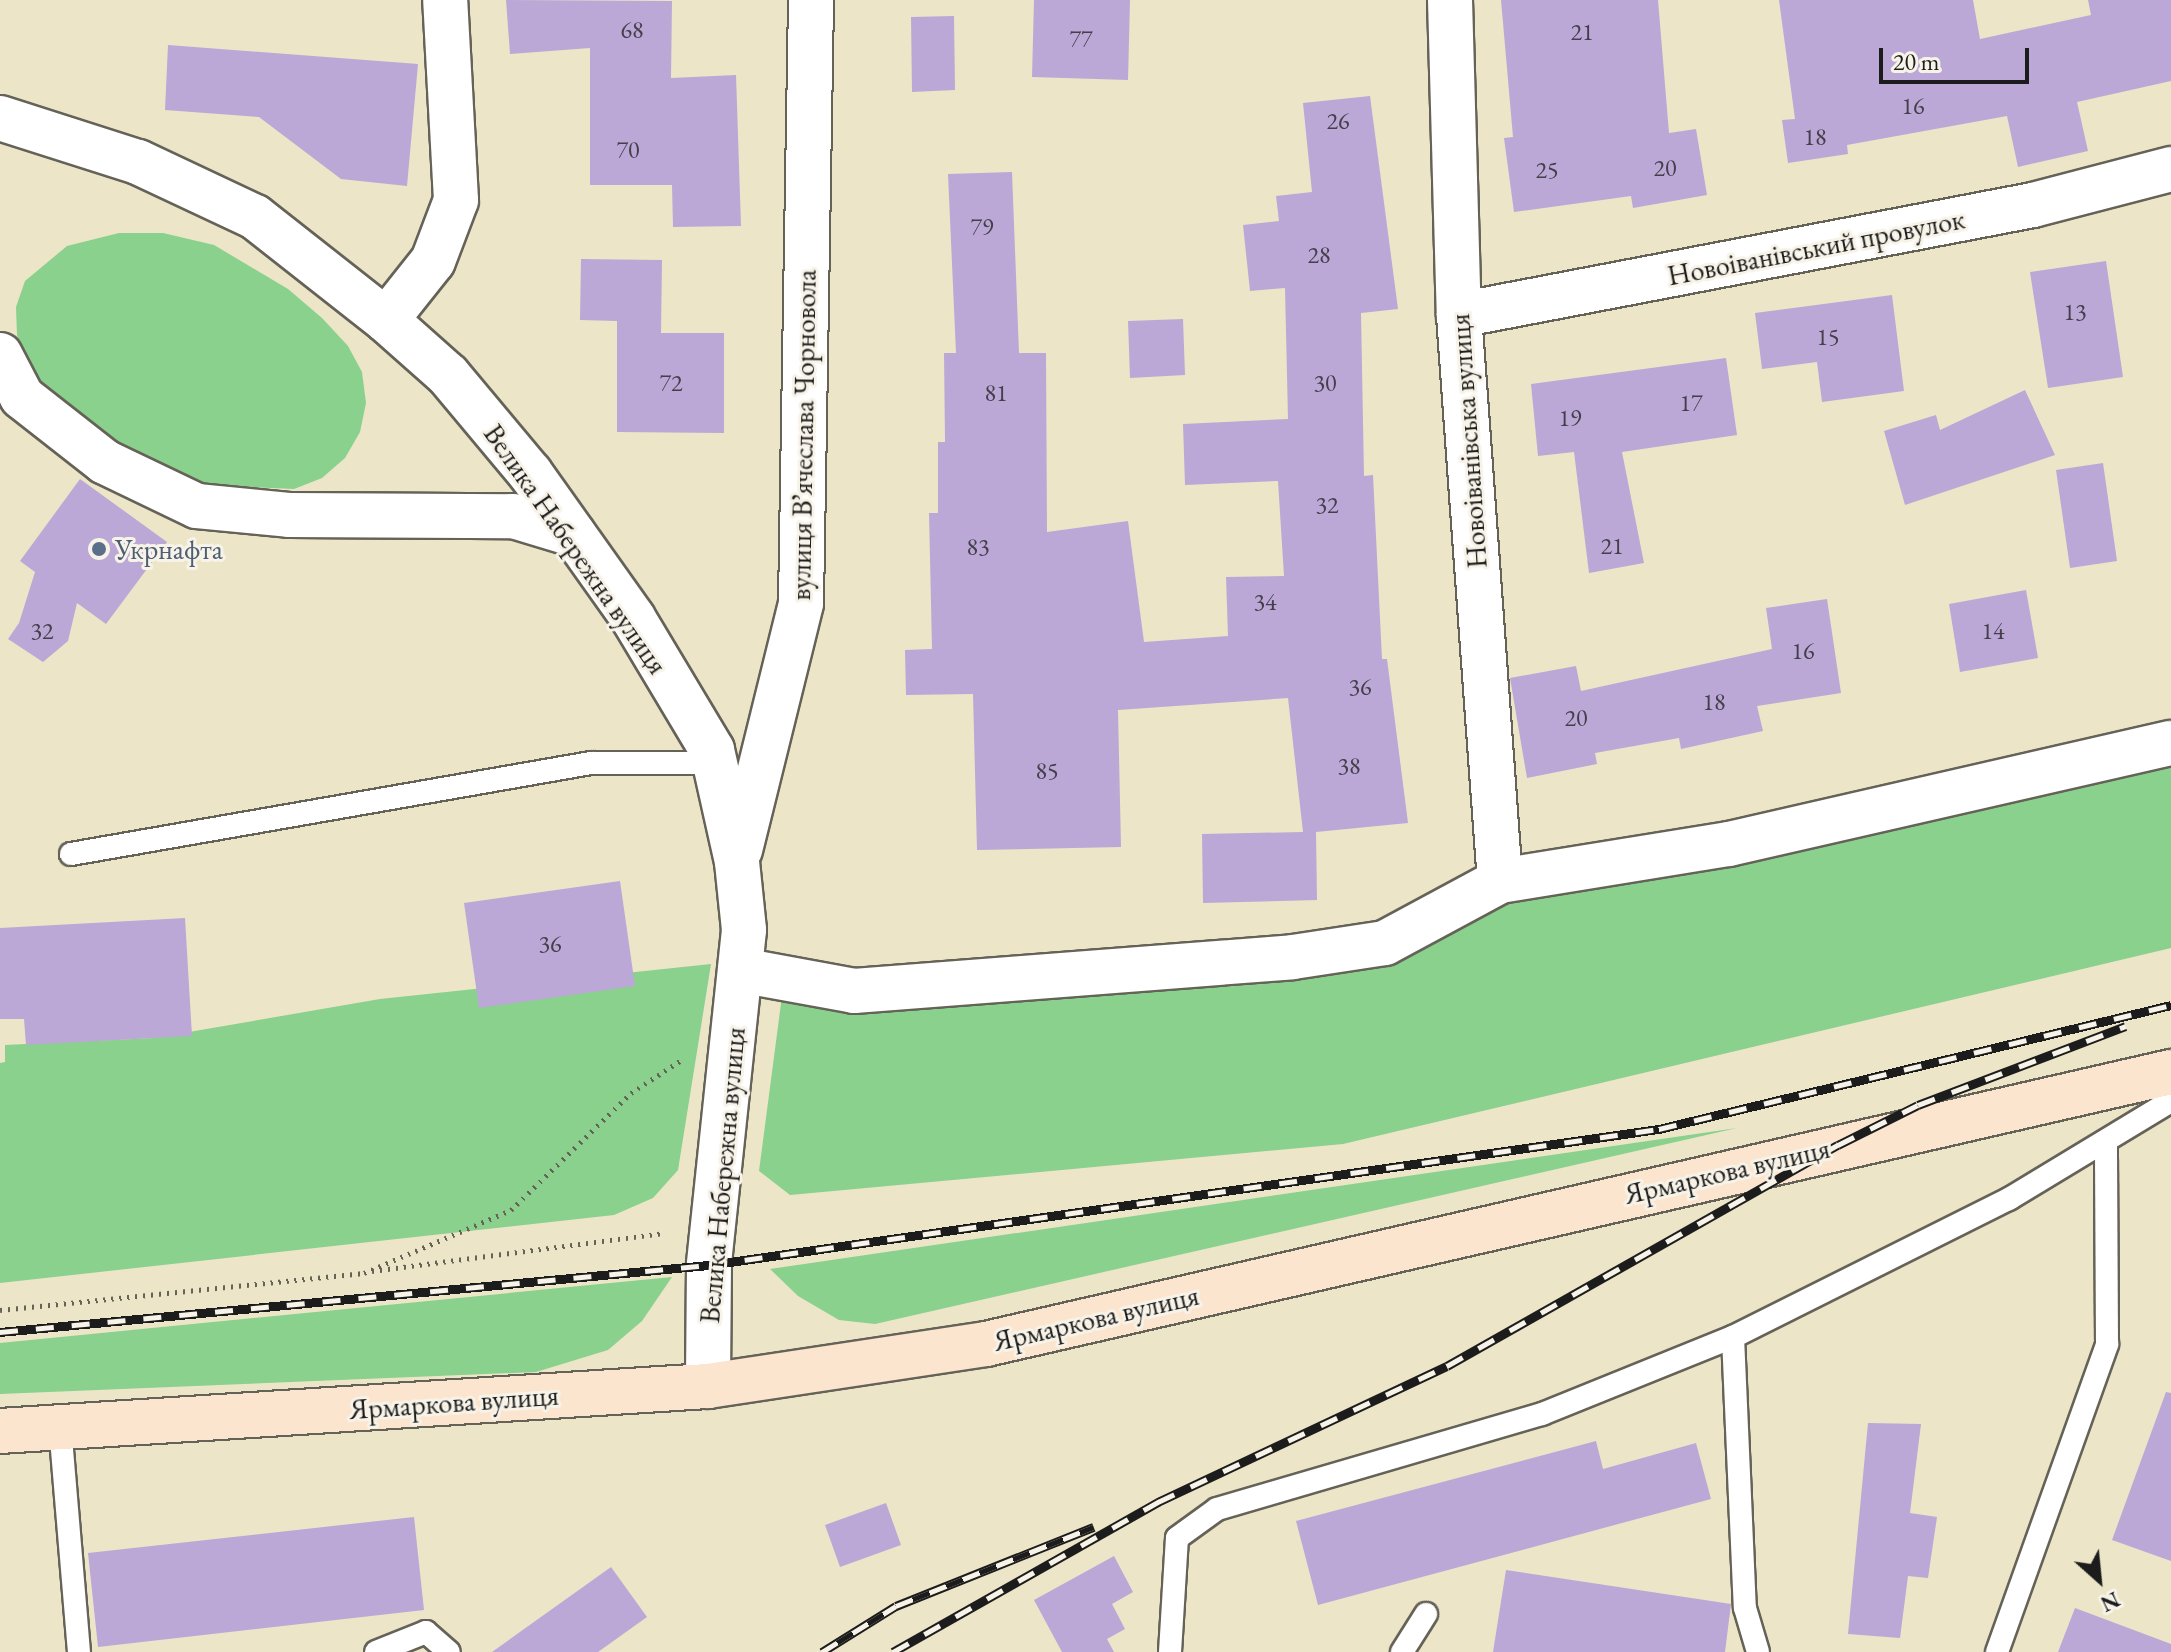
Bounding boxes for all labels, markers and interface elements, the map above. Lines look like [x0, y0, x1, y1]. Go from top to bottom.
house number: 68 [620, 16, 644, 44]
house number: 21 [1570, 18, 1594, 46]
house number: 77 [1069, 25, 1093, 53]
scale bar [1883, 32, 2033, 82]
text: 20 m [1893, 46, 1940, 77]
house number: 16 [1901, 92, 1925, 120]
house number: 26 [1326, 107, 1350, 135]
house number: 18 [1803, 123, 1827, 151]
house number: 70 [616, 136, 640, 164]
house number: 20 [1653, 154, 1677, 182]
house number: 25 [1535, 156, 1559, 184]
street label: Новоіванівський провулок [1665, 202, 1967, 292]
house number: 79 [970, 213, 994, 241]
house number: 28 [1307, 241, 1331, 269]
street label: вулиця Вʼячеслава Чорновола [783, 269, 823, 601]
house number: 13 [2063, 298, 2087, 326]
street label: Новоіванівська вулиця [1442, 313, 1494, 569]
house number: 15 [1816, 323, 1840, 351]
house number: 72 [659, 369, 683, 397]
house number: 30 [1313, 369, 1337, 397]
house number: 81 [984, 379, 1008, 407]
house number: 17 [1679, 389, 1703, 417]
house number: 19 [1558, 404, 1582, 432]
street label: Велика Набережна вулиця [477, 418, 675, 680]
house number: 32 [1315, 491, 1339, 519]
place label: Укрнафта [115, 532, 223, 566]
house number: 21 [1600, 532, 1624, 560]
house number: 83 [966, 533, 990, 561]
marker: Укрнафта [90, 540, 108, 558]
house number: 34 [1253, 588, 1277, 616]
house number: 32 [30, 617, 54, 645]
house number: 14 [1981, 617, 2005, 645]
house number: 16 [1791, 637, 1815, 665]
house number: 36 [1348, 673, 1372, 701]
house number: 18 [1702, 688, 1726, 716]
house number: 20 [1564, 704, 1588, 732]
house number: 38 [1337, 752, 1361, 780]
house number: 85 [1035, 757, 1059, 785]
house number: 36 [538, 930, 562, 958]
street label: Велика Набережна вулиця [692, 1026, 752, 1324]
street label: Ярмаркова вулиця [1621, 1131, 1833, 1211]
street label: Ярмаркова вулиця [990, 1278, 1202, 1358]
street label: Ярмаркова вулиця [348, 1378, 560, 1426]
north arrow [2059, 1540, 2139, 1620]
text: N [2096, 1585, 2125, 1619]

